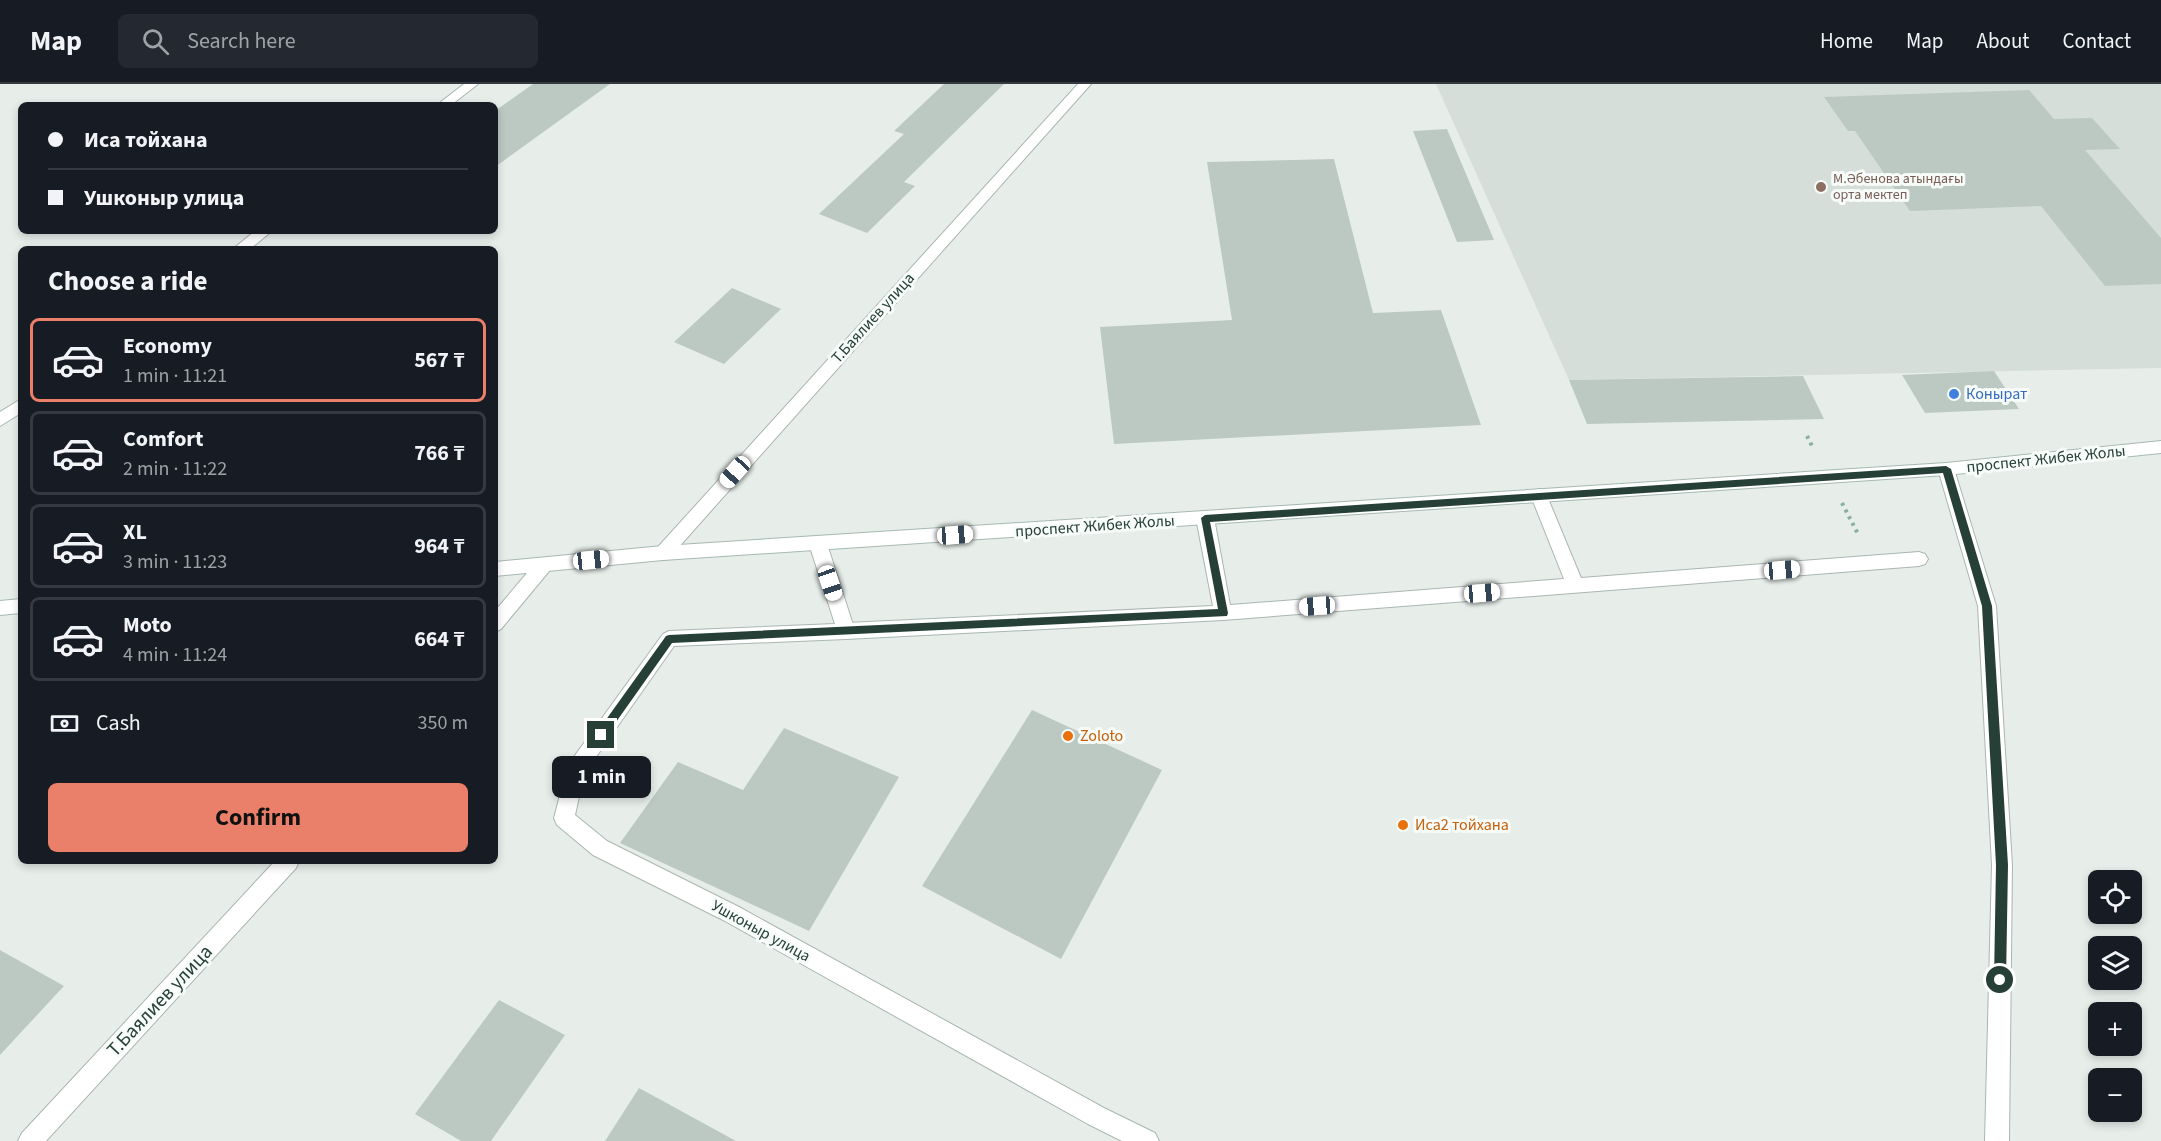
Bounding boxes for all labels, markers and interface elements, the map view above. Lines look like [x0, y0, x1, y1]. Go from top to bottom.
search box [118, 14, 538, 68]
text: Map [30, 21, 82, 61]
icon: search [139, 25, 172, 58]
text: Search here [187, 25, 296, 57]
text: Home [1820, 26, 1873, 56]
text: Map [1906, 26, 1944, 56]
text: About [1977, 26, 2029, 56]
text: Contact [2062, 26, 2131, 56]
text: Иса тойхана [84, 124, 208, 156]
place label: М.Әбенова атындағы орта мектеп [1833, 169, 1963, 205]
marker: М.Әбенова атындағы орта мектеп [1814, 180, 1828, 194]
text: Ушконыр улица [84, 182, 244, 214]
text: Choose a ride [48, 262, 208, 301]
street label: Т.Баялиев улица [826, 268, 920, 368]
text: Economy [123, 330, 212, 362]
icon: car [51, 333, 105, 387]
text: 567 ₸ [414, 344, 465, 376]
text: 1 min · 11:21 [123, 362, 227, 390]
place label: Конырат [1966, 383, 2027, 405]
marker: Конырат [1947, 387, 1961, 401]
text: Comfort [123, 423, 204, 455]
icon: car [51, 426, 105, 480]
text: 766 ₸ [414, 437, 465, 469]
street label: проспект Жибек Жолы [1965, 440, 2127, 478]
car [716, 453, 754, 491]
text: 2 min · 11:22 [123, 455, 227, 483]
street label: проспект Жибек Жолы [1014, 509, 1176, 543]
text: XL [123, 516, 147, 548]
icon: car [51, 519, 105, 573]
car [936, 525, 974, 545]
text: 964 ₸ [414, 530, 465, 562]
text: 3 min · 11:23 [123, 548, 227, 576]
car [572, 549, 610, 571]
car [1763, 559, 1801, 581]
car [816, 563, 844, 603]
car [1463, 582, 1501, 604]
car [1298, 596, 1336, 616]
text: Moto [123, 609, 172, 641]
icon: car [51, 612, 105, 666]
text: 664 ₸ [414, 623, 465, 655]
text: 4 min · 11:24 [123, 641, 227, 669]
icon: cash [48, 707, 81, 740]
text: Cash [96, 707, 141, 739]
text: 350 m [418, 709, 468, 737]
route end [587, 721, 614, 748]
place label: Zoloto [1080, 725, 1123, 747]
marker: Zoloto [1061, 729, 1075, 743]
callout: 1 min [552, 756, 650, 798]
text: 1 min [577, 763, 626, 791]
button: Confirm [48, 783, 468, 852]
place label: Иса2 тойхана [1415, 814, 1509, 836]
marker: Иса2 тойхана [1396, 818, 1410, 832]
map controls [2088, 870, 2142, 1122]
button: locate [2088, 870, 2142, 924]
street label: Ушконыр улица [708, 895, 814, 967]
button: layers [2088, 936, 2142, 990]
street label: Т.Баялиев улица [101, 939, 219, 1063]
route start [1986, 966, 2013, 993]
button: + [2088, 1002, 2142, 1056]
button: − [2088, 1068, 2142, 1122]

